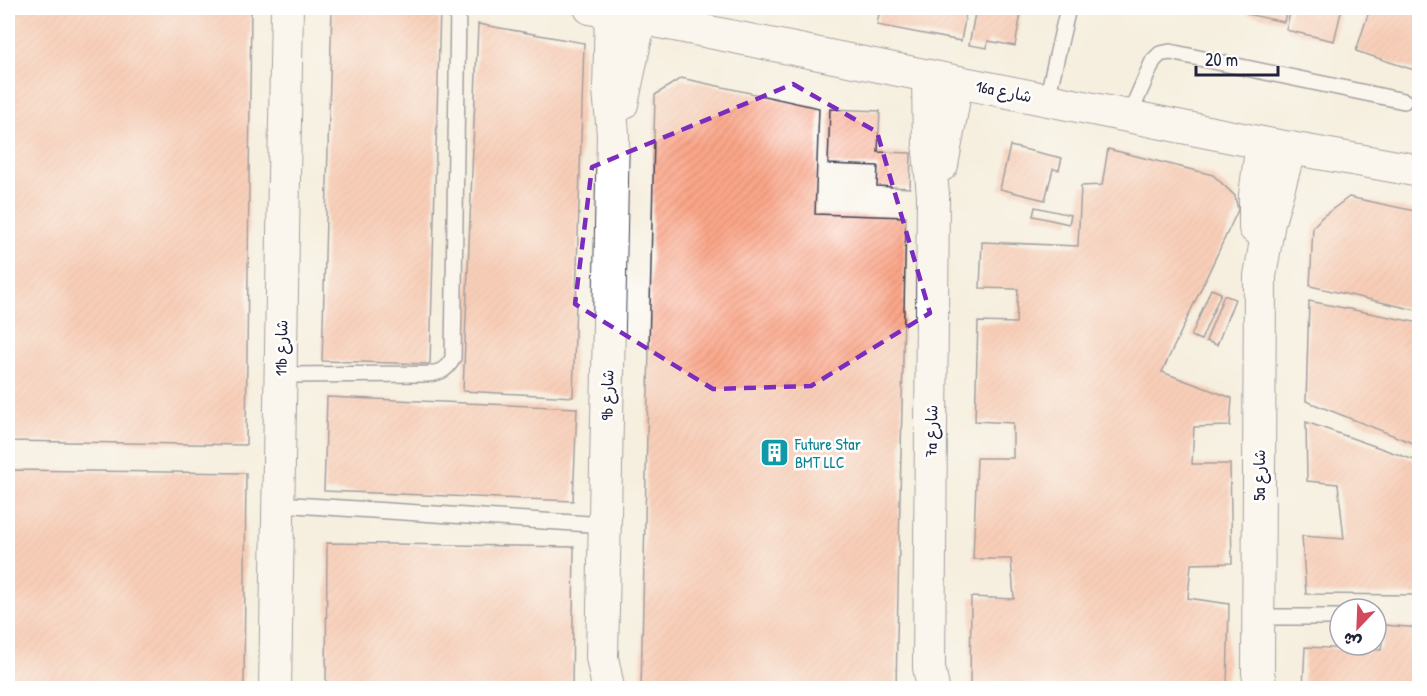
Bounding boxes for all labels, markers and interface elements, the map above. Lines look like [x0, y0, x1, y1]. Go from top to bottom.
scale bar [1196, 39, 1278, 77]
text: 20 m [1205, 47, 1238, 72]
street label: 16a شارع [974, 75, 1034, 108]
street label: 11b شارع [270, 320, 293, 376]
street label: 9b شارع [596, 369, 619, 421]
street label: 7a شارع [920, 405, 943, 457]
place label: Future Star BMT LLC [794, 433, 861, 473]
building icon: Future Star BMT LLC [758, 437, 790, 469]
street label: 5a شارع [1248, 449, 1271, 501]
north arrow [1328, 597, 1388, 657]
text: ش [1340, 627, 1365, 654]

